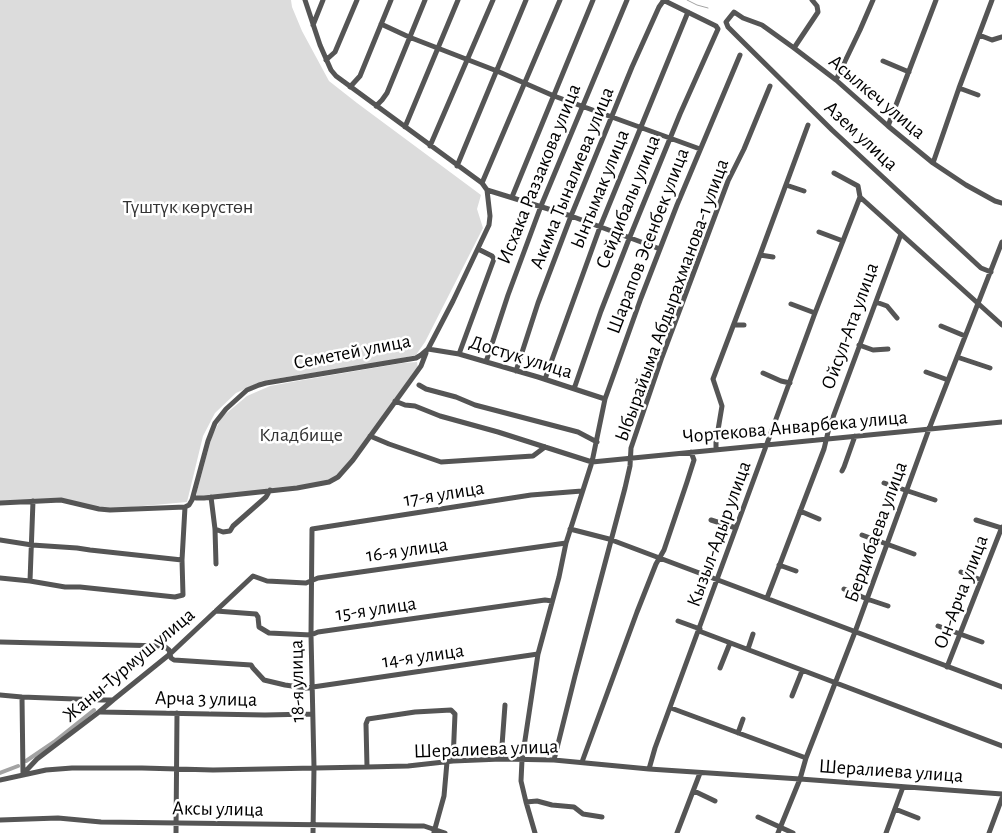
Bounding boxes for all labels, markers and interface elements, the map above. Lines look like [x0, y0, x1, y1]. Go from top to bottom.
street label: Асылкеч улица [824, 50, 930, 144]
street label: Исхака Раззакова улица [492, 80, 586, 268]
street label: Акима Тыналиева улица [524, 83, 620, 273]
street label: Азем улица [819, 96, 903, 176]
street label: Ынтымак улица [565, 126, 635, 252]
street label: Сейдибалы улица [590, 131, 666, 273]
street label: Шарапов Эсенбек улица [601, 144, 695, 338]
street label: Ыбырайыма Абдырахманова-1 улица [610, 156, 734, 444]
park label: Түштүк көрүстөн [123, 195, 253, 219]
street label: Ойсул-Ата улица [816, 259, 884, 393]
street label: Семетей улица [291, 329, 413, 375]
street label: Достук улица [467, 330, 575, 384]
street label: Чортекова Анварбека улица [681, 405, 909, 449]
park label: Кладбище [259, 423, 343, 447]
street label: Кызыл-Адыр улица [681, 458, 757, 610]
street label: Бердибаева улица [839, 458, 913, 606]
street label: 17-я улица [402, 476, 486, 512]
street label: 16-я улица [365, 532, 449, 568]
street label: Он-Арча улица [928, 532, 994, 652]
street label: 15-я улица [334, 591, 418, 627]
street label: Жаны-Турмуш улица [58, 603, 200, 727]
street label: 14-я улица [380, 638, 466, 674]
street label: 18-я улица [284, 640, 310, 722]
street label: Арча 3 улица [155, 686, 257, 712]
street label: Шералиева улица [413, 734, 559, 764]
street label: Шералиева улица [818, 754, 964, 788]
street label: Аксы улица [172, 796, 264, 822]

